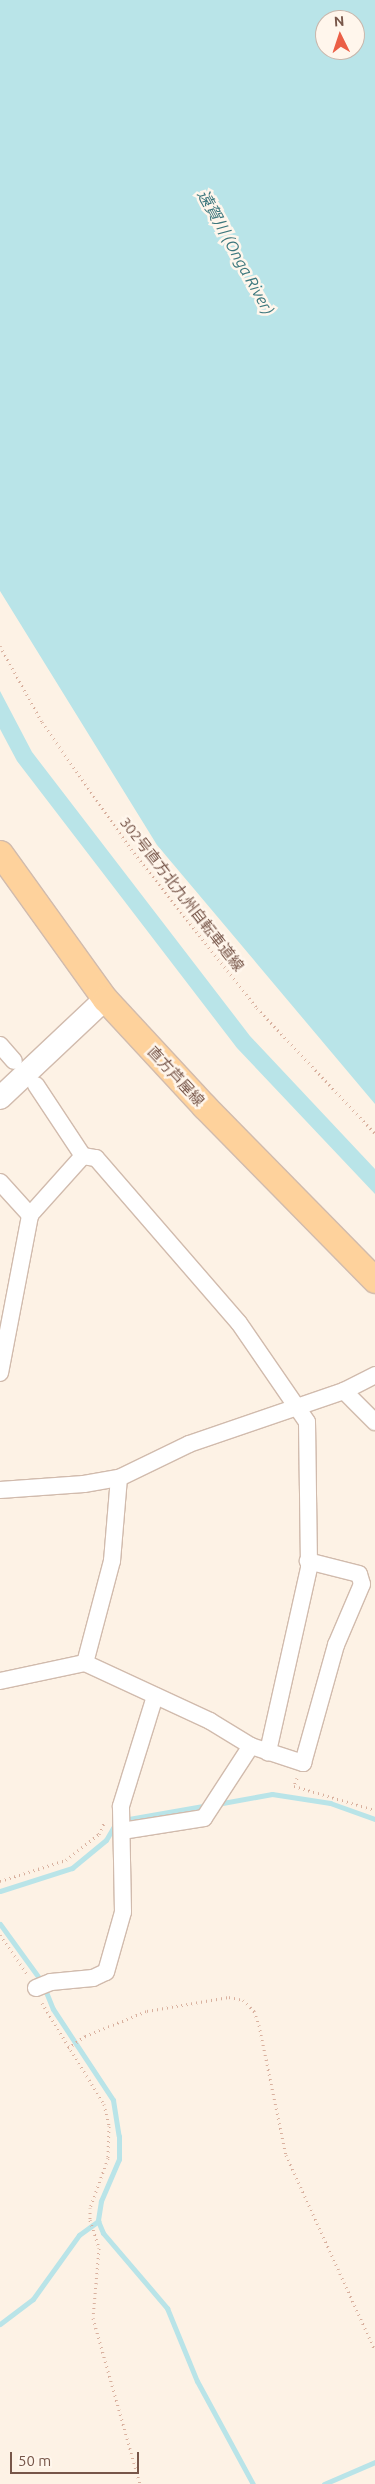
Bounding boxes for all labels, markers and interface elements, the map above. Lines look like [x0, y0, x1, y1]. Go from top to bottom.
north arrow [315, 10, 365, 60]
text: N [333, 13, 345, 29]
water label: 遠賀川 (Onga River) [194, 186, 278, 318]
street label: 302号直方北九州自転車道線 [116, 813, 248, 975]
street label: 直方芦屋線 [144, 1042, 208, 1110]
scale bar [12, 2442, 141, 2474]
text: 50 m [18, 2452, 51, 2469]

